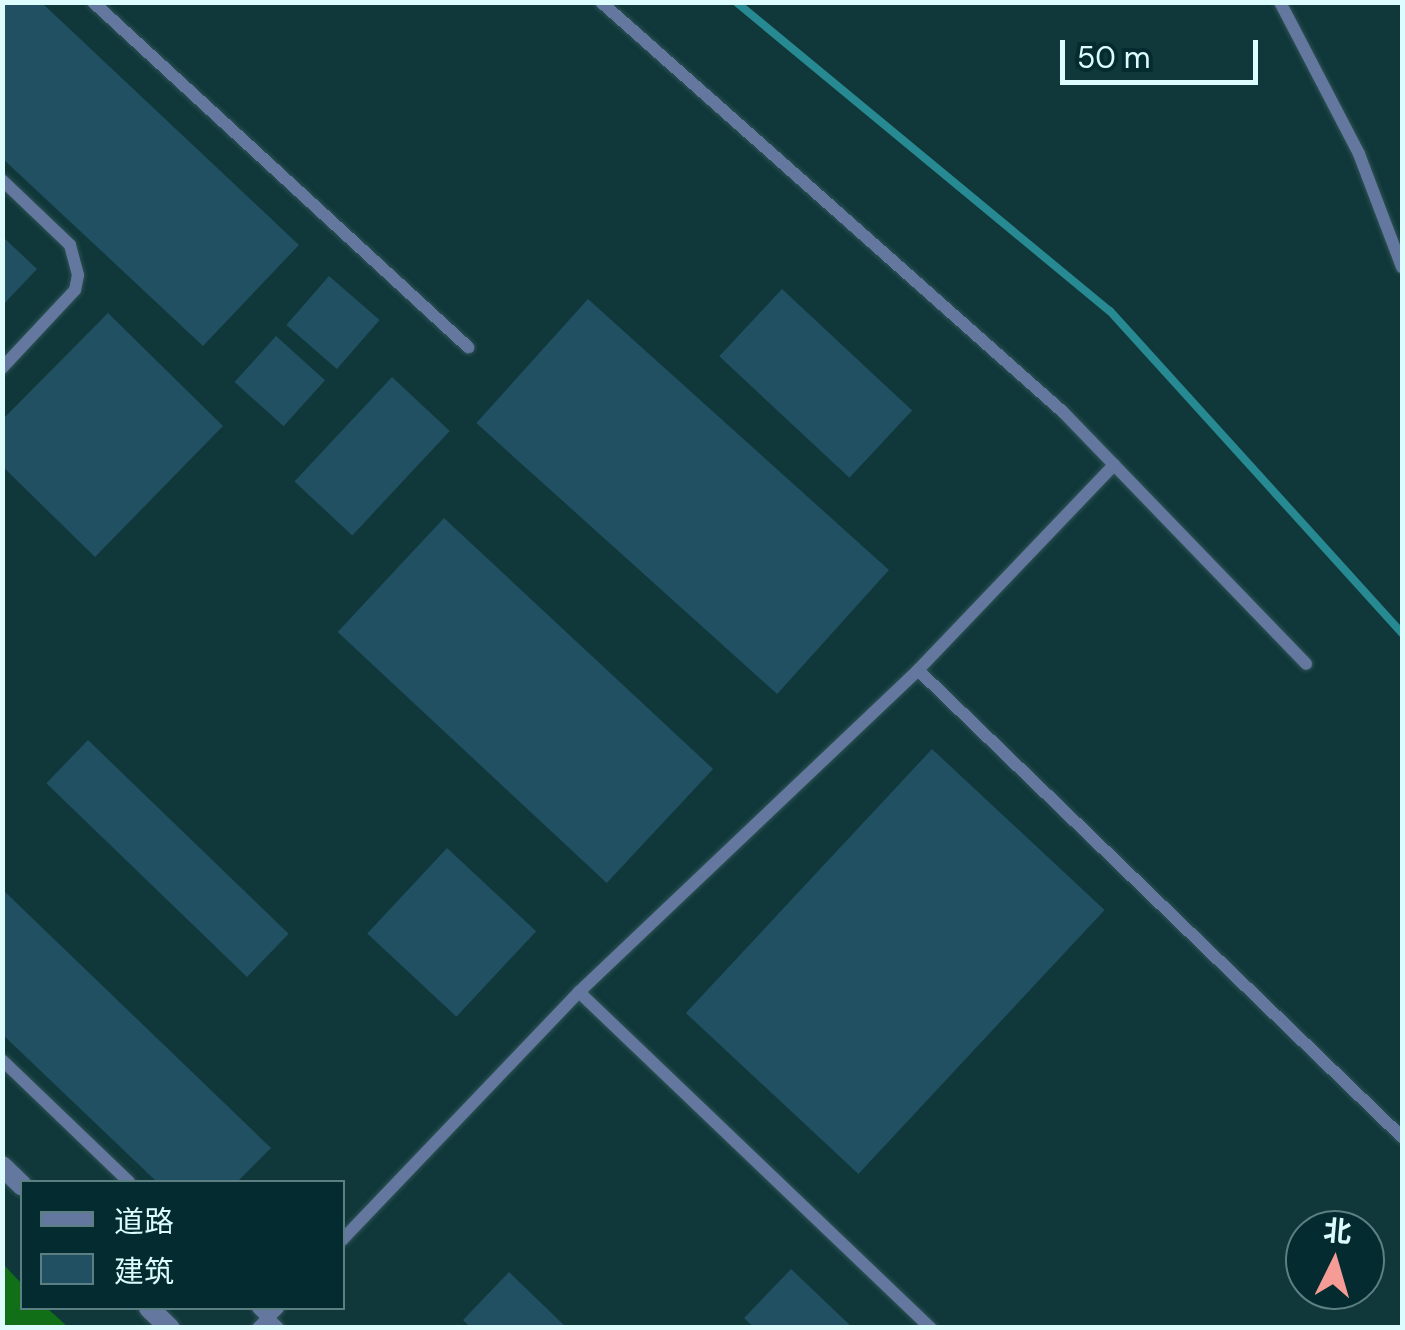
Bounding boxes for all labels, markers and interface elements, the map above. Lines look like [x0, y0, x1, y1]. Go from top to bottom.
scale bar [1065, 20, 1262, 82]
text: 50 m [1077, 38, 1151, 77]
legend [20, 1180, 345, 1310]
text: 道路 [114, 1202, 174, 1241]
north arrow [1285, 1210, 1385, 1310]
text: 北 [1322, 1212, 1353, 1251]
text: 建筑 [114, 1252, 174, 1291]

